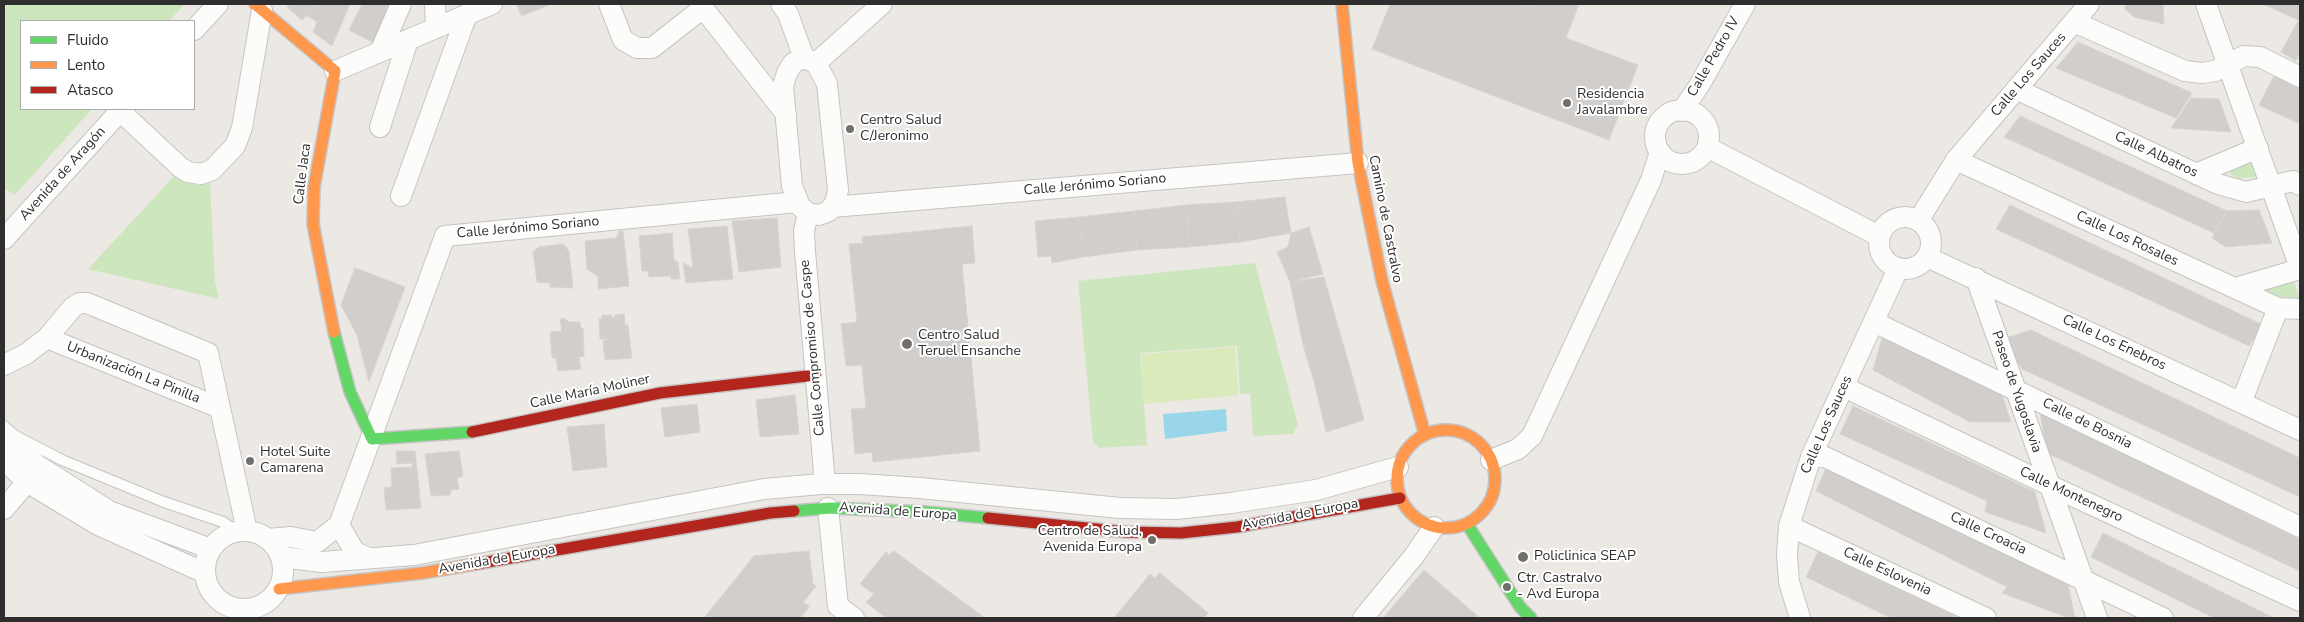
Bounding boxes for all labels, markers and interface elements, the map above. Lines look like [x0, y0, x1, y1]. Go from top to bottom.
street label: Calle Pedro IV [1684, 14, 1744, 100]
legend [20, 20, 195, 110]
text: Fluido [67, 30, 109, 50]
street label: Calle Los Sauces [1988, 30, 2070, 120]
text: Lento [67, 55, 105, 75]
text: Atasco [67, 80, 113, 100]
place label: Residencia Javalambre [1577, 87, 1647, 120]
marker: Residencia Javalambre [1561, 97, 1573, 109]
place label: Centro Salud C/Jeronimo [860, 113, 942, 146]
marker: Centro Salud C/Jeronimo [844, 123, 856, 135]
street label: Avenida de Aragón [16, 124, 110, 224]
street label: Calle Albatros [2112, 128, 2200, 182]
street label: Calle Jaca [291, 142, 315, 206]
street label: Camino de Castralvo [1364, 154, 1406, 284]
street label: Calle Jerónimo Soriano [1023, 170, 1167, 200]
street label: Calle Los Rosales [2073, 208, 2181, 270]
street label: Calle Jerónimo Soriano [456, 213, 600, 243]
street label: Calle Compromiso de Caspe [797, 259, 829, 437]
street label: Calle Los Enebros [2059, 312, 2169, 374]
place label: Centro Salud Teruel Ensanche [918, 328, 1021, 361]
street label: Paseo de Yugoslavia [1987, 329, 2045, 455]
marker: Centro Salud Teruel Ensanche [900, 337, 914, 351]
street label: Urbanización La Pinilla [64, 339, 202, 407]
street label: Calle María Moliner [529, 371, 651, 413]
street label: Calle Los Sauces [1798, 373, 1856, 477]
street label: Calle de Bosnia [2039, 395, 2135, 453]
place label: Hotel Suite Camarena [260, 445, 330, 478]
marker: Hotel Suite Camarena [244, 455, 256, 467]
street label: Calle Montenegro [2017, 464, 2125, 526]
street label: Avenida de Europa [1240, 495, 1360, 535]
street label: Avenida de Europa [838, 499, 958, 525]
street label: Calle Croacia [1947, 509, 2029, 559]
place label: Centro de Salud, Avenida Europa [1038, 524, 1142, 556]
marker: Centro de Salud, Avenida Europa [1146, 534, 1158, 546]
street label: Avenida de Europa [437, 541, 557, 579]
street label: Calle Eslovenia [1840, 544, 1934, 600]
place label: Policlinica SEAP [1534, 549, 1636, 565]
marker: Policlinica SEAP [1516, 550, 1530, 564]
place label: Ctr. Castralvo - Avd Europa [1517, 571, 1602, 604]
marker: Ctr. Castralvo - Avd Europa [1501, 581, 1513, 593]

